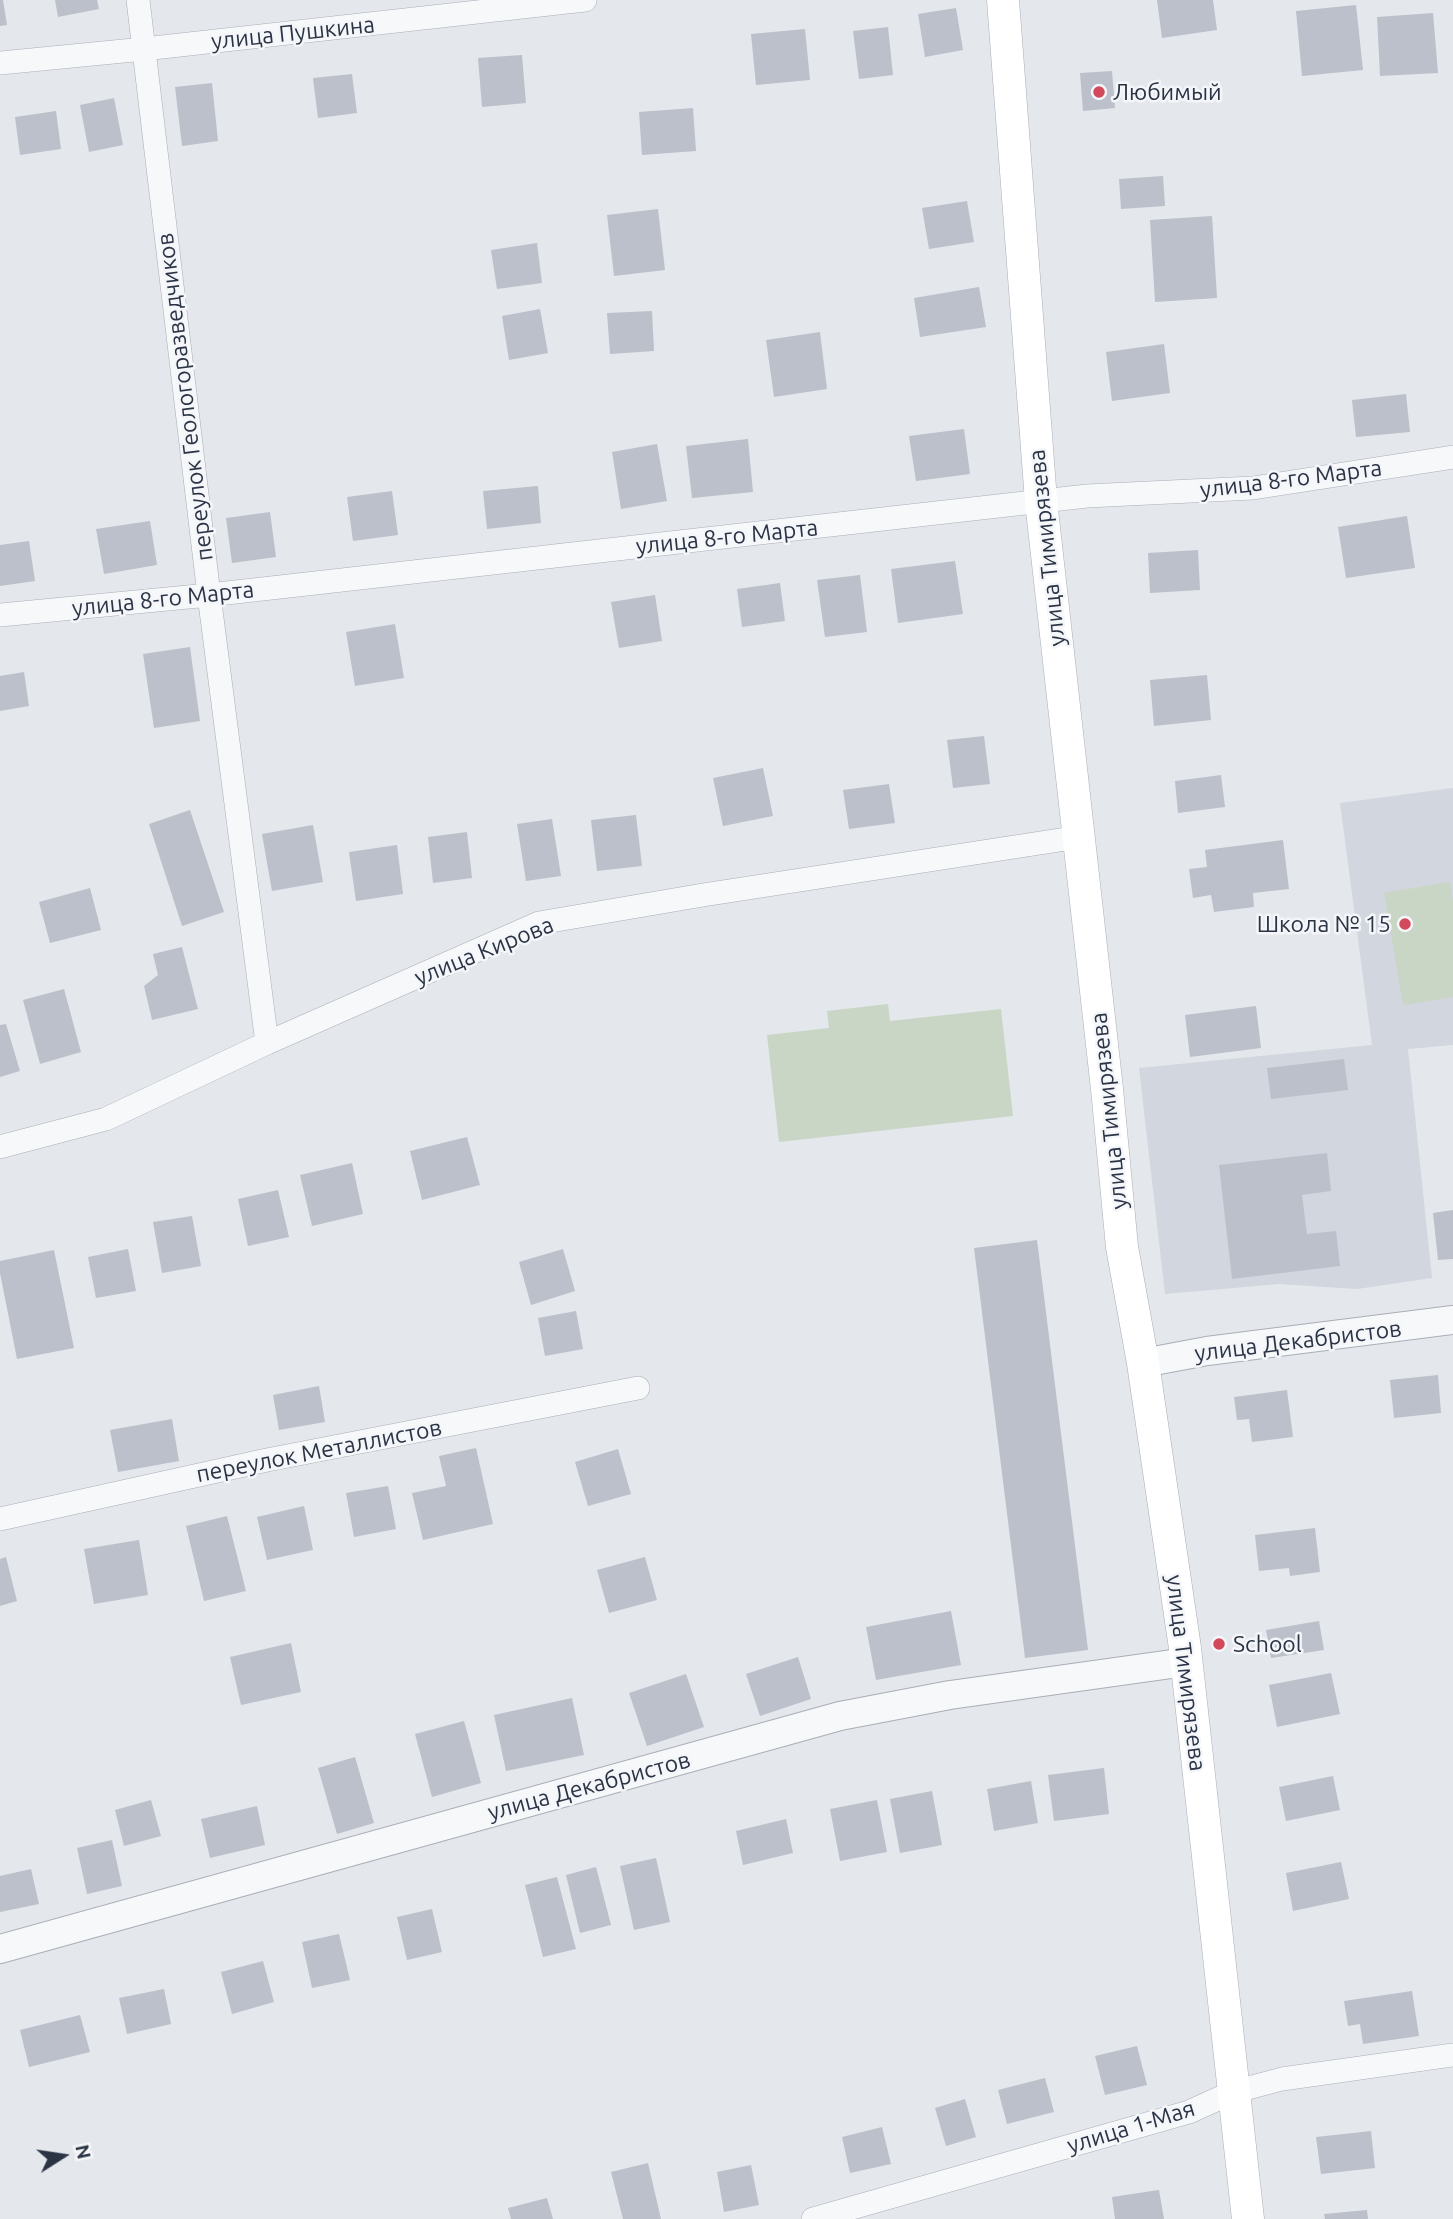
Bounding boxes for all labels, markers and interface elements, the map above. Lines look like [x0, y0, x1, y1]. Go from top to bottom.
street label: улица Пушкина [210, 11, 376, 55]
place label: Любимый [1113, 78, 1222, 106]
marker: Любимый [1091, 84, 1107, 100]
street label: переулок Геологоразведчиков [151, 232, 219, 562]
street label: улица Тимирязева [1023, 448, 1071, 648]
street label: улица 8-го Марта [1198, 454, 1384, 504]
street label: улица 8-го Марта [634, 514, 820, 560]
street label: улица 8-го Марта [70, 576, 256, 622]
place label: Школа № 15 [1257, 910, 1391, 938]
street label: улица Кирова [411, 911, 557, 991]
marker: Школа № 15 [1397, 916, 1413, 932]
street label: улица Тимирязева [1085, 1011, 1133, 1211]
street label: улица Декабристов [1193, 1315, 1403, 1367]
street label: переулок Металлистов [194, 1414, 444, 1488]
street label: улица Тимирязева [1160, 1573, 1212, 1773]
place label: School [1233, 1630, 1302, 1658]
marker: School [1211, 1636, 1227, 1652]
street label: улица Декабристов [485, 1746, 693, 1826]
street label: улица 1-Мая [1064, 2095, 1198, 2159]
north arrow [28, 2121, 98, 2191]
text: N [71, 2142, 96, 2161]

